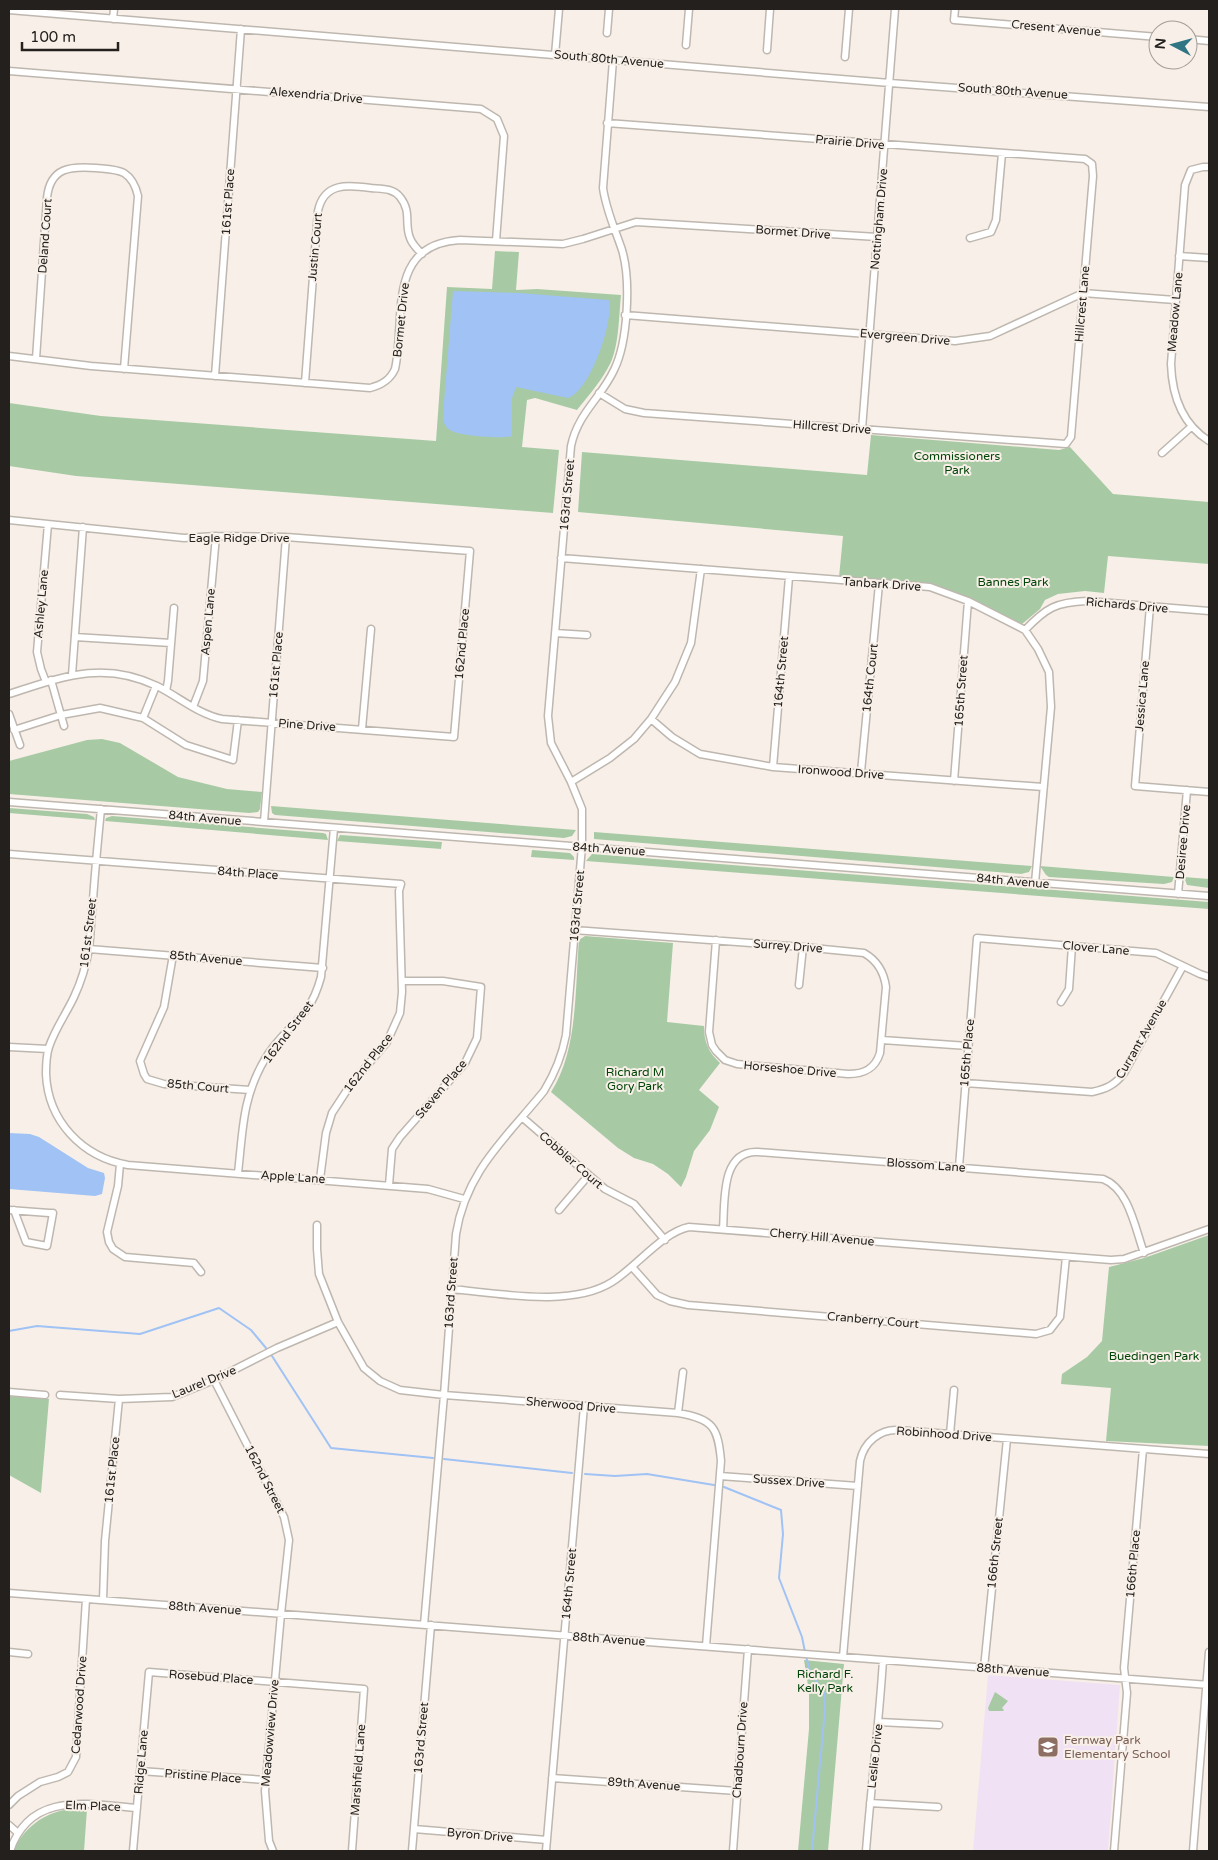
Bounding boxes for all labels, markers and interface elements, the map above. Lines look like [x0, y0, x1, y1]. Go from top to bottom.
street label: Cresent Avenue [1011, 17, 1102, 39]
scale bar [22, 20, 119, 52]
north arrow [1148, 20, 1198, 70]
text: 100 m [30, 28, 76, 46]
text: N [1152, 37, 1170, 50]
street label: South 80th Avenue [554, 47, 665, 71]
street label: South 80th Avenue [958, 80, 1069, 102]
street label: Alexendria Drive [269, 84, 363, 106]
street label: Prairie Drive [815, 132, 885, 152]
street label: 161st Place [219, 168, 237, 236]
street label: Nottingham Drive [868, 168, 890, 270]
street label: Deland Court [35, 198, 55, 274]
street label: Justin Court [305, 212, 325, 282]
street label: Bormet Drive [755, 222, 831, 242]
street label: Hillcrest Lane [1072, 265, 1092, 343]
street label: Meadow Lane [1165, 271, 1185, 353]
street label: Bormet Drive [390, 282, 412, 358]
street label: Evergreen Drive [859, 326, 951, 348]
street label: Hillcrest Drive [792, 417, 872, 437]
park label: Commissioners Park [914, 449, 1001, 477]
street label: 163rd Street [557, 458, 577, 531]
street label: Eagle Ridge Drive [189, 531, 290, 545]
street label: Ashley Lane [31, 569, 51, 639]
street label: Tanbark Drive [842, 574, 922, 594]
park label: Bannes Park [978, 575, 1049, 589]
street label: Aspen Lane [198, 588, 218, 656]
street label: Richards Drive [1085, 594, 1169, 616]
street label: 162nd Place [452, 608, 472, 680]
street label: 161st Place [266, 631, 286, 699]
street label: 164th Street [771, 635, 791, 708]
street label: 164th Court [859, 642, 881, 713]
street label: 165th Street [952, 654, 971, 727]
street label: Jessica Lane [1132, 660, 1152, 732]
street label: Pine Drive [278, 716, 336, 734]
street label: Ironwood Drive [797, 762, 885, 782]
street label: Desiree Drive [1173, 804, 1193, 880]
street label: 84th Avenue [168, 808, 242, 828]
street label: 84th Avenue [572, 839, 646, 859]
street label: 84th Place [217, 864, 279, 882]
street label: 163rd Street [567, 869, 587, 942]
street label: 84th Avenue [976, 871, 1050, 891]
street label: 161st Street [77, 897, 99, 969]
street label: Surrey Drive [753, 937, 823, 955]
street label: Clover Lane [1062, 938, 1130, 958]
street label: 85th Avenue [169, 948, 243, 968]
street label: Currant Avenue [1113, 997, 1169, 1081]
street label: 162nd Street [260, 998, 316, 1066]
street label: 165th Place [957, 1018, 977, 1088]
street label: 162nd Place [340, 1030, 396, 1095]
street label: Steven Place [412, 1056, 470, 1121]
street label: Horseshoe Drive [743, 1058, 837, 1080]
park label: Richard M Gory Park [606, 1065, 664, 1093]
street label: 85th Court [166, 1076, 230, 1096]
street label: Cobbler Court [536, 1128, 606, 1192]
street label: Blossom Lane [886, 1155, 966, 1175]
street label: Apple Lane [260, 1168, 326, 1186]
street label: Cherry Hill Avenue [769, 1225, 875, 1249]
street label: 163rd Street [442, 1256, 461, 1329]
street label: Cranberry Court [827, 1309, 920, 1331]
park label: Buedingen Park [1109, 1349, 1200, 1363]
street label: Laurel Drive [170, 1363, 238, 1401]
street label: Sherwood Drive [525, 1394, 617, 1416]
street label: Robinhood Drive [896, 1424, 993, 1444]
street label: 161st Place [102, 1436, 122, 1504]
street label: 162nd Street [242, 1442, 288, 1516]
street label: Sussex Drive [753, 1472, 826, 1491]
street label: 166th Street [984, 1516, 1006, 1589]
street label: 166th Place [1123, 1529, 1143, 1599]
street label: 164th Street [559, 1547, 579, 1620]
street label: 88th Avenue [168, 1598, 242, 1618]
street label: 88th Avenue [572, 1629, 646, 1649]
street label: Cedarwood Drive [69, 1655, 89, 1754]
street label: 88th Avenue [976, 1660, 1050, 1680]
street label: Rosebud Place [168, 1667, 254, 1687]
park label: Richard F. Kelly Park [797, 1667, 853, 1695]
street label: Meadowview Drive [258, 1679, 282, 1787]
street label: 163rd Street [411, 1701, 431, 1774]
street label: Chadbourn Drive [730, 1701, 750, 1799]
street label: Leslie Drive [865, 1723, 885, 1789]
street label: Marshfield Lane [348, 1724, 368, 1816]
street label: Ridge Lane [131, 1729, 151, 1795]
place label: Fernway Park Elementary School [1064, 1733, 1171, 1761]
school or university icon: Fernway Park Elementary School [1036, 1735, 1060, 1759]
street label: Pristine Place [164, 1766, 242, 1786]
street label: 89th Avenue [607, 1774, 681, 1794]
street label: Elm Place [65, 1798, 121, 1814]
street label: Byron Drive [446, 1825, 514, 1845]

